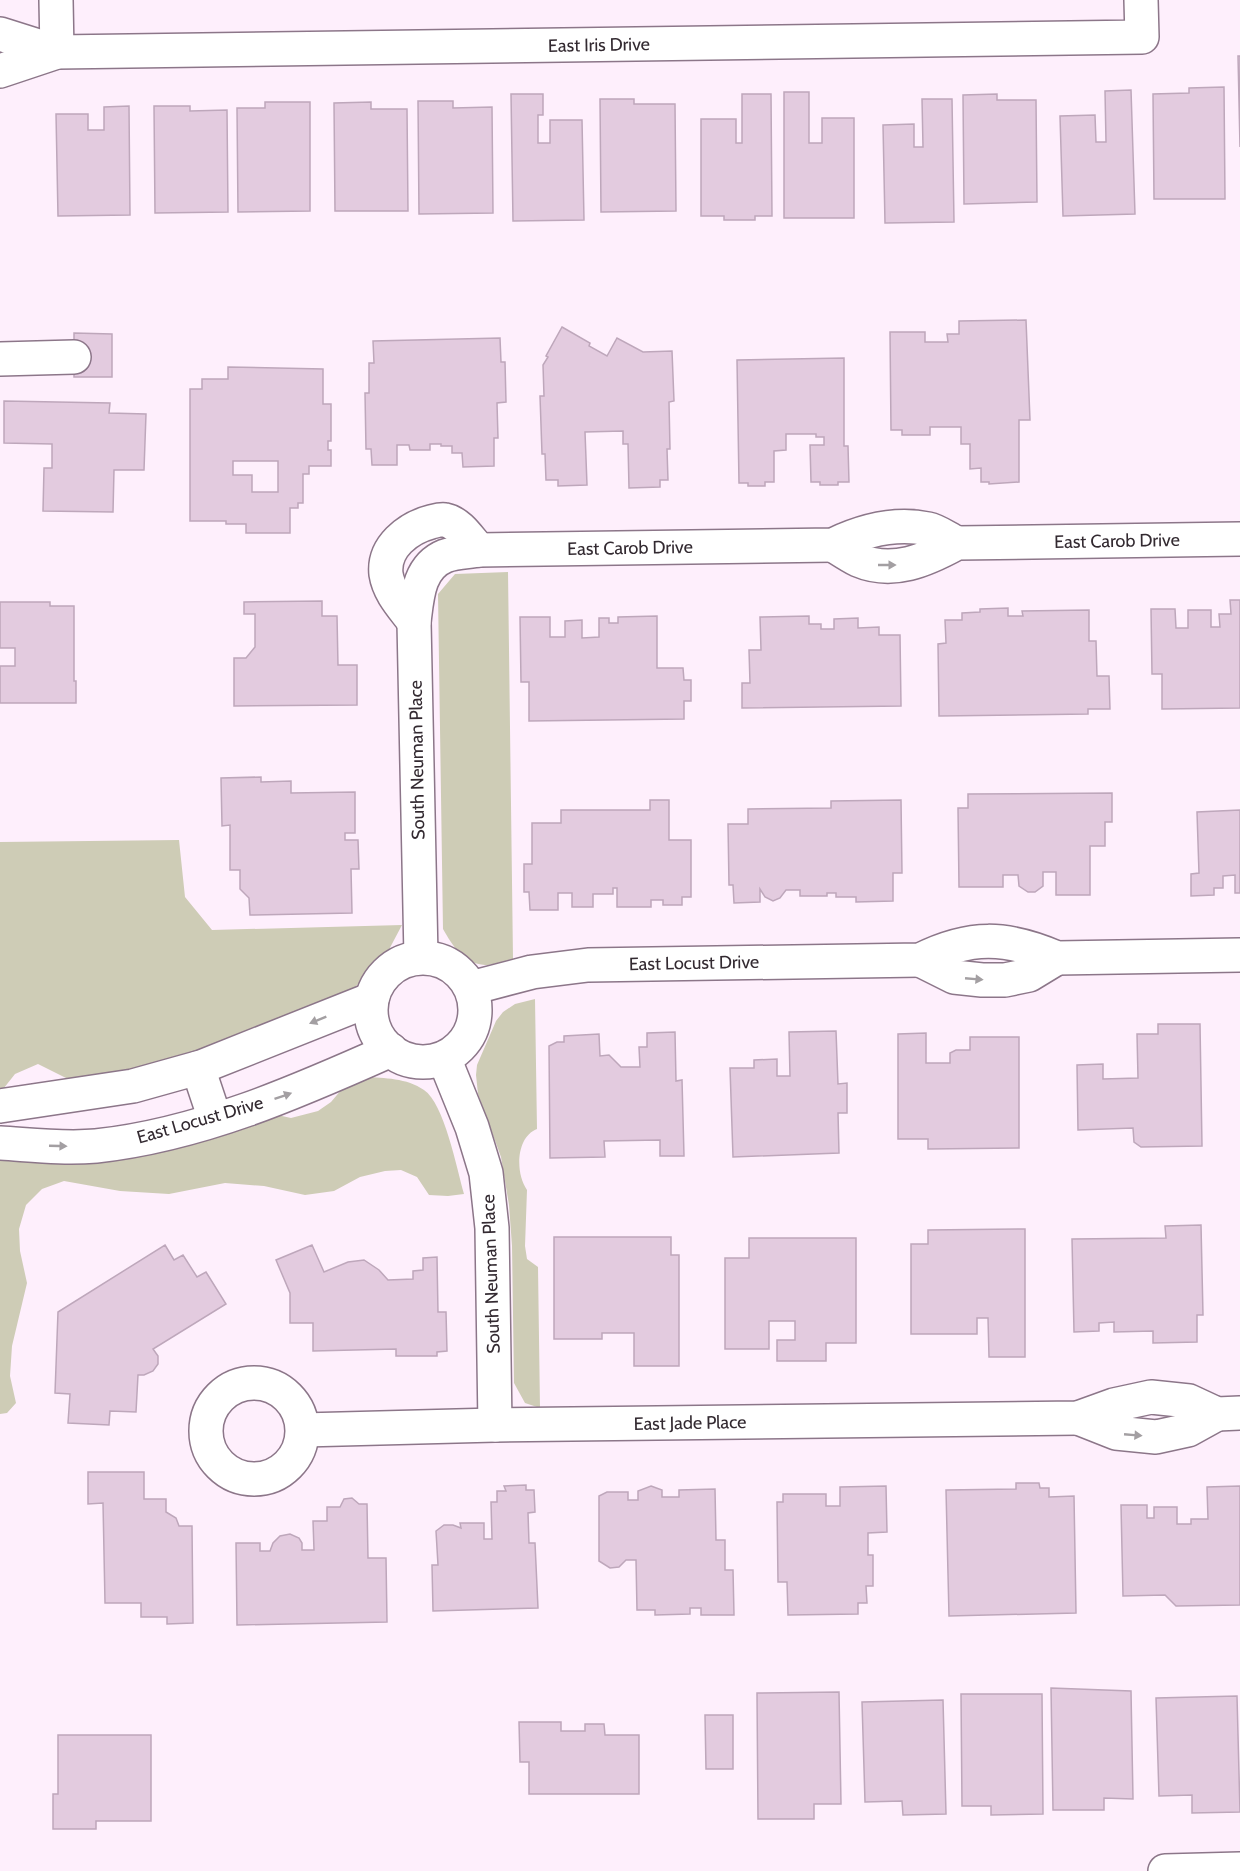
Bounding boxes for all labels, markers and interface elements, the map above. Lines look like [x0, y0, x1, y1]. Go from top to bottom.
street label: East Iris Drive [548, 33, 650, 57]
street label: East Carob Drive [1054, 529, 1180, 553]
street label: East Carob Drive [567, 536, 693, 560]
one-way arrow [878, 560, 897, 570]
street label: South Neuman Place [405, 680, 429, 840]
street label: East Locust Drive [629, 951, 759, 975]
one-way arrow [965, 974, 984, 984]
one-way arrow [308, 1015, 326, 1025]
one-way arrow [274, 1090, 292, 1100]
street label: East Locust Drive [134, 1091, 266, 1149]
one-way arrow [49, 1142, 68, 1151]
street label: South Neuman Place [477, 1194, 505, 1354]
street label: East Jade Place [633, 1411, 747, 1435]
one-way arrow [1124, 1430, 1143, 1440]

